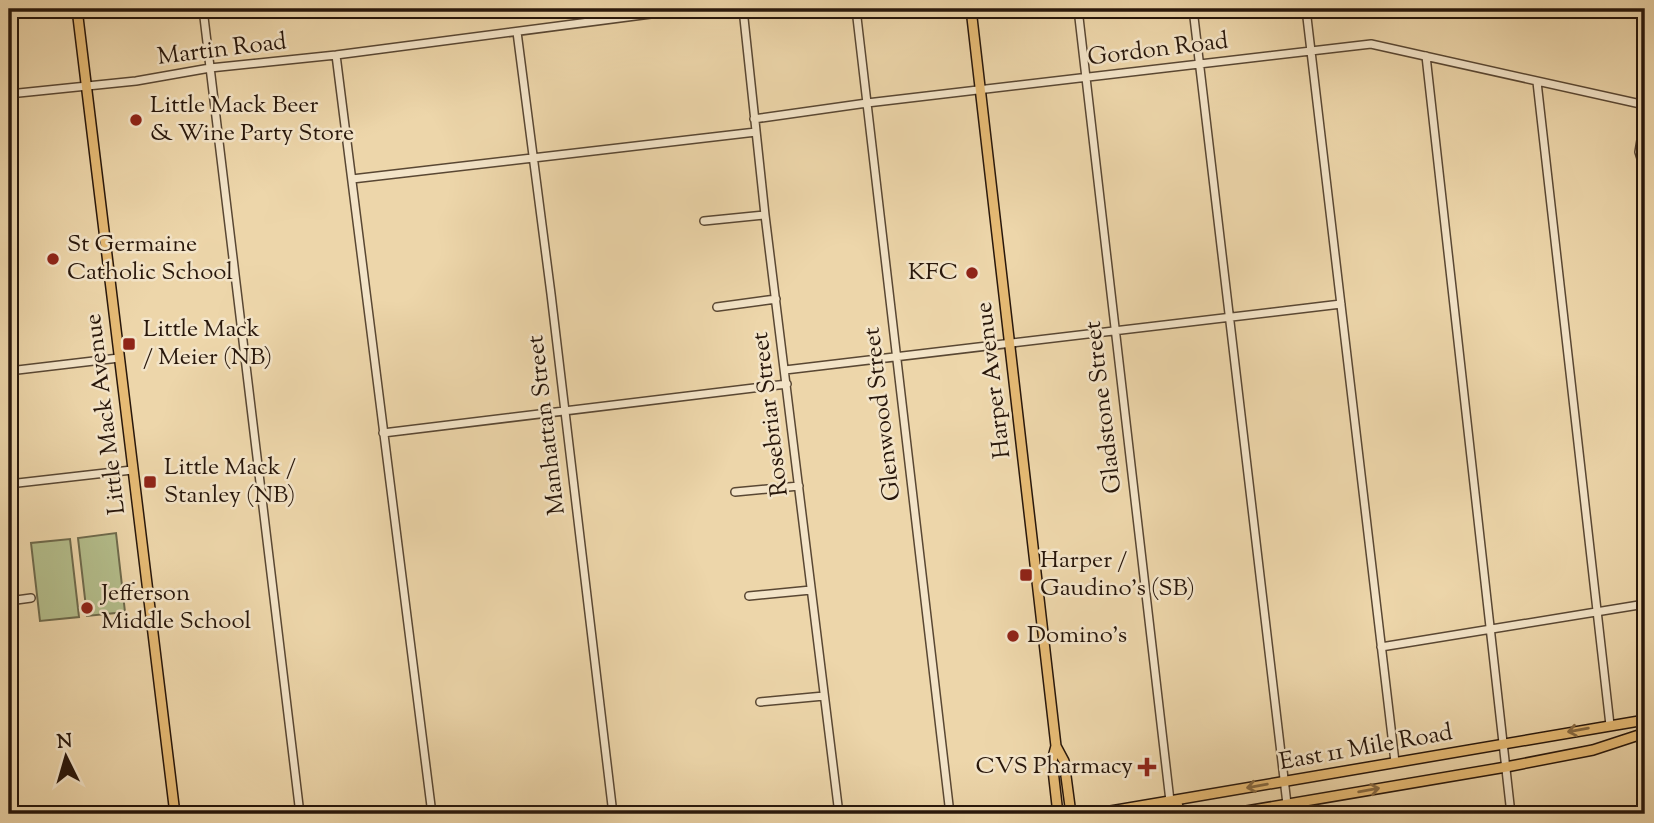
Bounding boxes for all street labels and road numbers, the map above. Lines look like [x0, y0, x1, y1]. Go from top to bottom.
street label: Gordon Road [1086, 24, 1231, 75]
street label: Martin Road [155, 25, 289, 75]
street label: Harper Avenue [968, 300, 1020, 460]
street label: Little Mack Avenue [77, 312, 135, 516]
street label: Gladstone Street [1077, 319, 1131, 495]
street label: Glenwood Street [855, 325, 911, 503]
street label: Rosebriar Street [744, 330, 798, 498]
street label: Manhattan Street [519, 333, 575, 517]
street label: East 11 Mile Road [1277, 716, 1456, 780]

